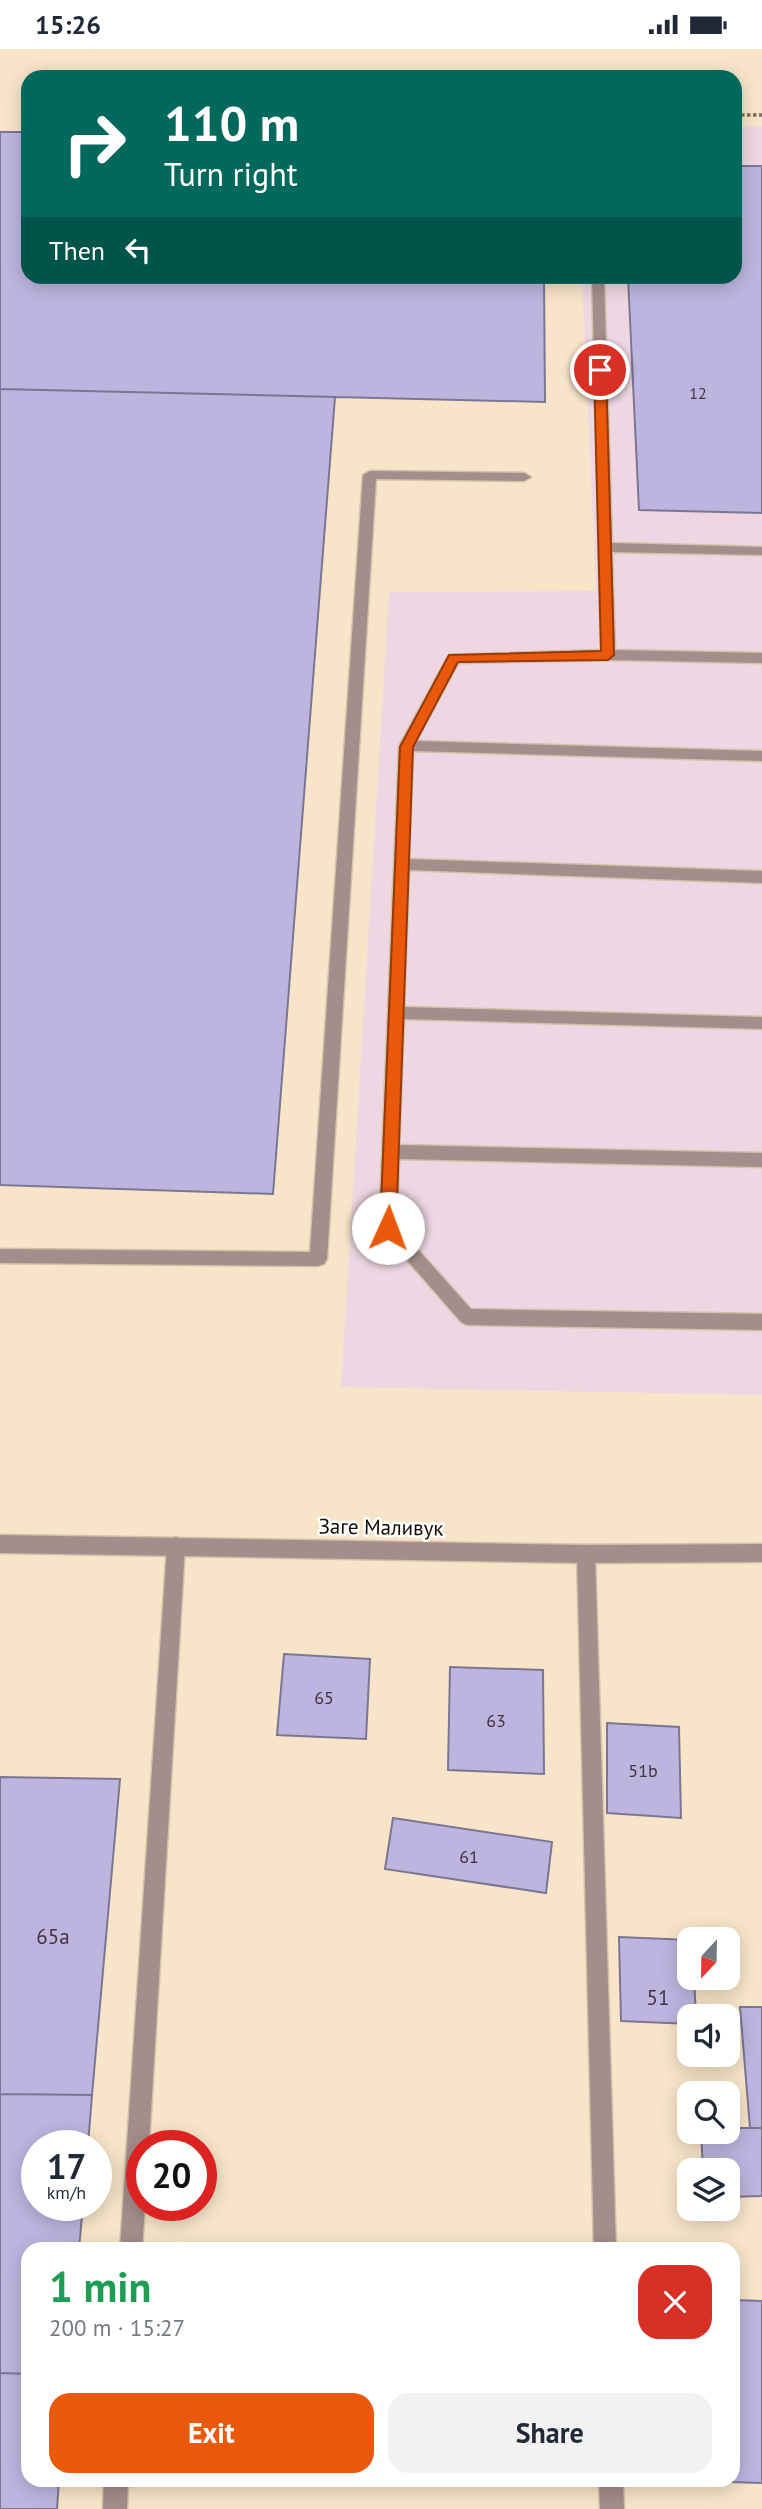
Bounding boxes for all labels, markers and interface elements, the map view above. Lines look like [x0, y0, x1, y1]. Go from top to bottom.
text: 15:26 [35, 8, 101, 41]
text: 110 m [164, 91, 299, 155]
icon: right [49, 98, 140, 189]
text: Turn right [164, 153, 298, 195]
icon: left [119, 231, 157, 269]
text: Then [49, 234, 105, 267]
pin [570, 340, 630, 400]
icon: arrive [581, 351, 619, 389]
house number: 12 [689, 383, 707, 403]
position arrow [351, 1191, 425, 1265]
street label: Заге Маливук [318, 1512, 444, 1542]
house number: 65 [314, 1686, 334, 1709]
house number: 63 [486, 1709, 506, 1732]
house number: 51b [628, 1759, 658, 1782]
house number: 61 [459, 1845, 479, 1868]
house number: 65a [36, 1923, 70, 1950]
north arrow [677, 1927, 740, 1990]
map controls [677, 1927, 740, 2221]
house number: 51 [647, 1984, 669, 2011]
button: sound [677, 2004, 740, 2067]
button: search [677, 2081, 740, 2144]
speed limit sign: 20 [126, 2130, 217, 2221]
text: 17 [47, 2143, 86, 2189]
button: layers [677, 2158, 740, 2221]
text: km/h [47, 2181, 86, 2204]
text: 1 min [49, 2259, 151, 2314]
button: close [638, 2265, 712, 2339]
text: 200 m · 15:27 [49, 2313, 185, 2342]
button: Exit [49, 2393, 374, 2473]
button: Share [388, 2393, 712, 2473]

